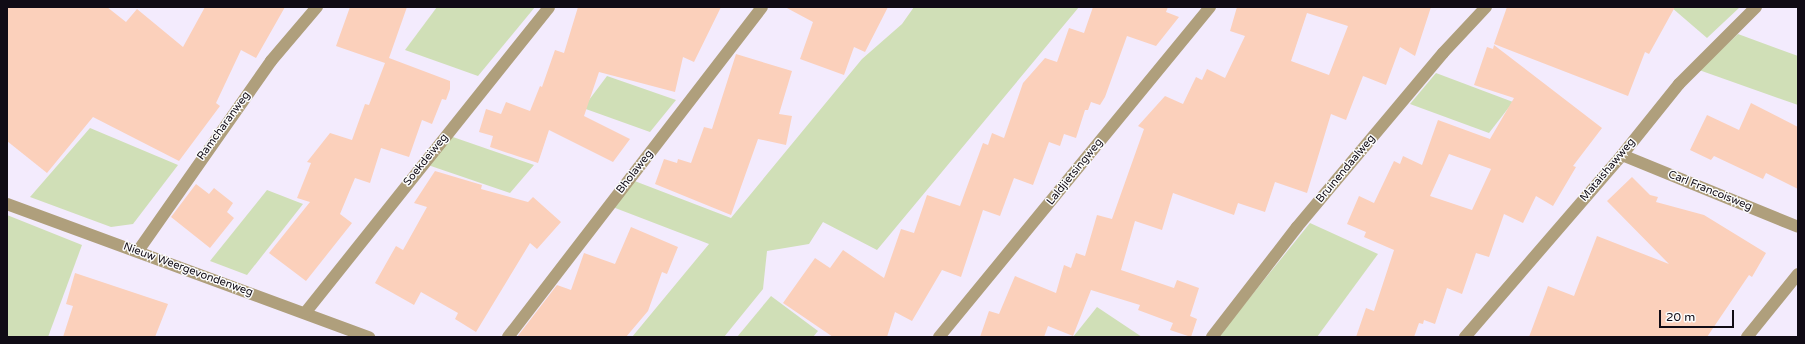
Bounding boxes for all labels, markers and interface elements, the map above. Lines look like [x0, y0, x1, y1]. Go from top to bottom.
street label: Ramcharanweg [195, 89, 253, 163]
street label: Soekdeiweg [401, 131, 451, 189]
street label: Bruinendaalweg [1314, 132, 1378, 206]
street label: Laldjietsingweg [1044, 136, 1106, 208]
street label: Mataishawweg [1578, 136, 1638, 204]
street label: Bholaweg [614, 148, 656, 196]
street label: Carl Francoisweg [1666, 168, 1754, 214]
street label: Nieuw Weergevondenweg [121, 240, 255, 300]
scale bar [1661, 302, 1736, 328]
text: 20 m [1666, 310, 1695, 324]

